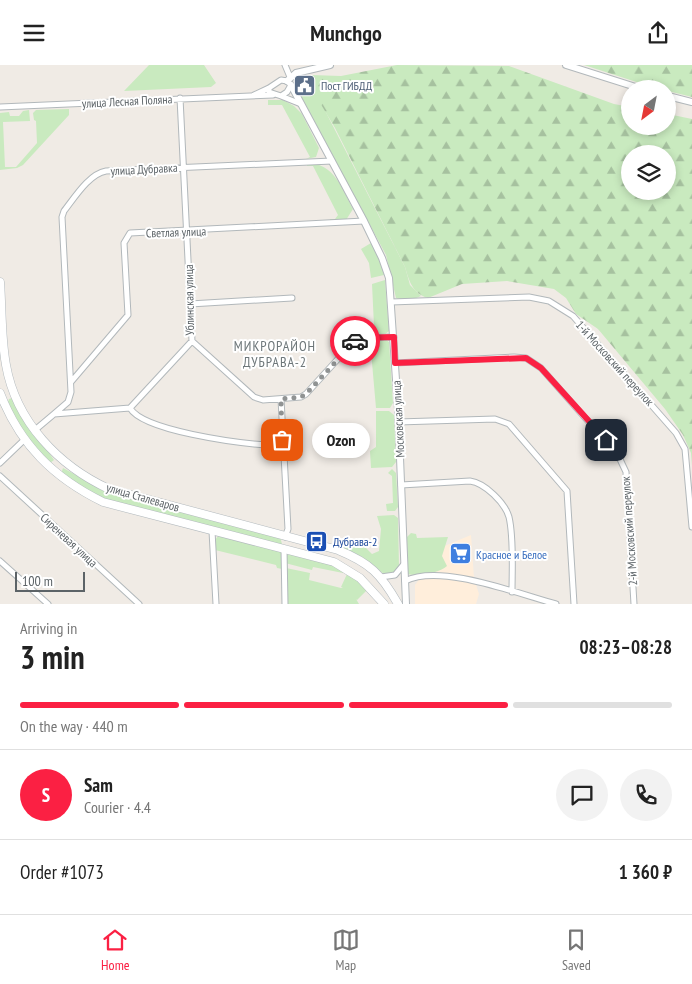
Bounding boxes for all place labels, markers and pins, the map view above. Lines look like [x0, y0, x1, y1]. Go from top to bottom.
public building icon: Пост ГИБДД [293, 73, 317, 97]
place label: Пост ГИБДД [321, 78, 373, 93]
pin [261, 419, 303, 461]
pin [585, 419, 627, 461]
callout: Ozon [312, 423, 370, 457]
bus stop icon: Дубрава-2 [305, 529, 329, 553]
place label: Дубрава-2 [333, 534, 378, 549]
supermarket icon: Красное и Белое [448, 542, 472, 566]
place label: Красное и Белое [476, 547, 547, 562]

